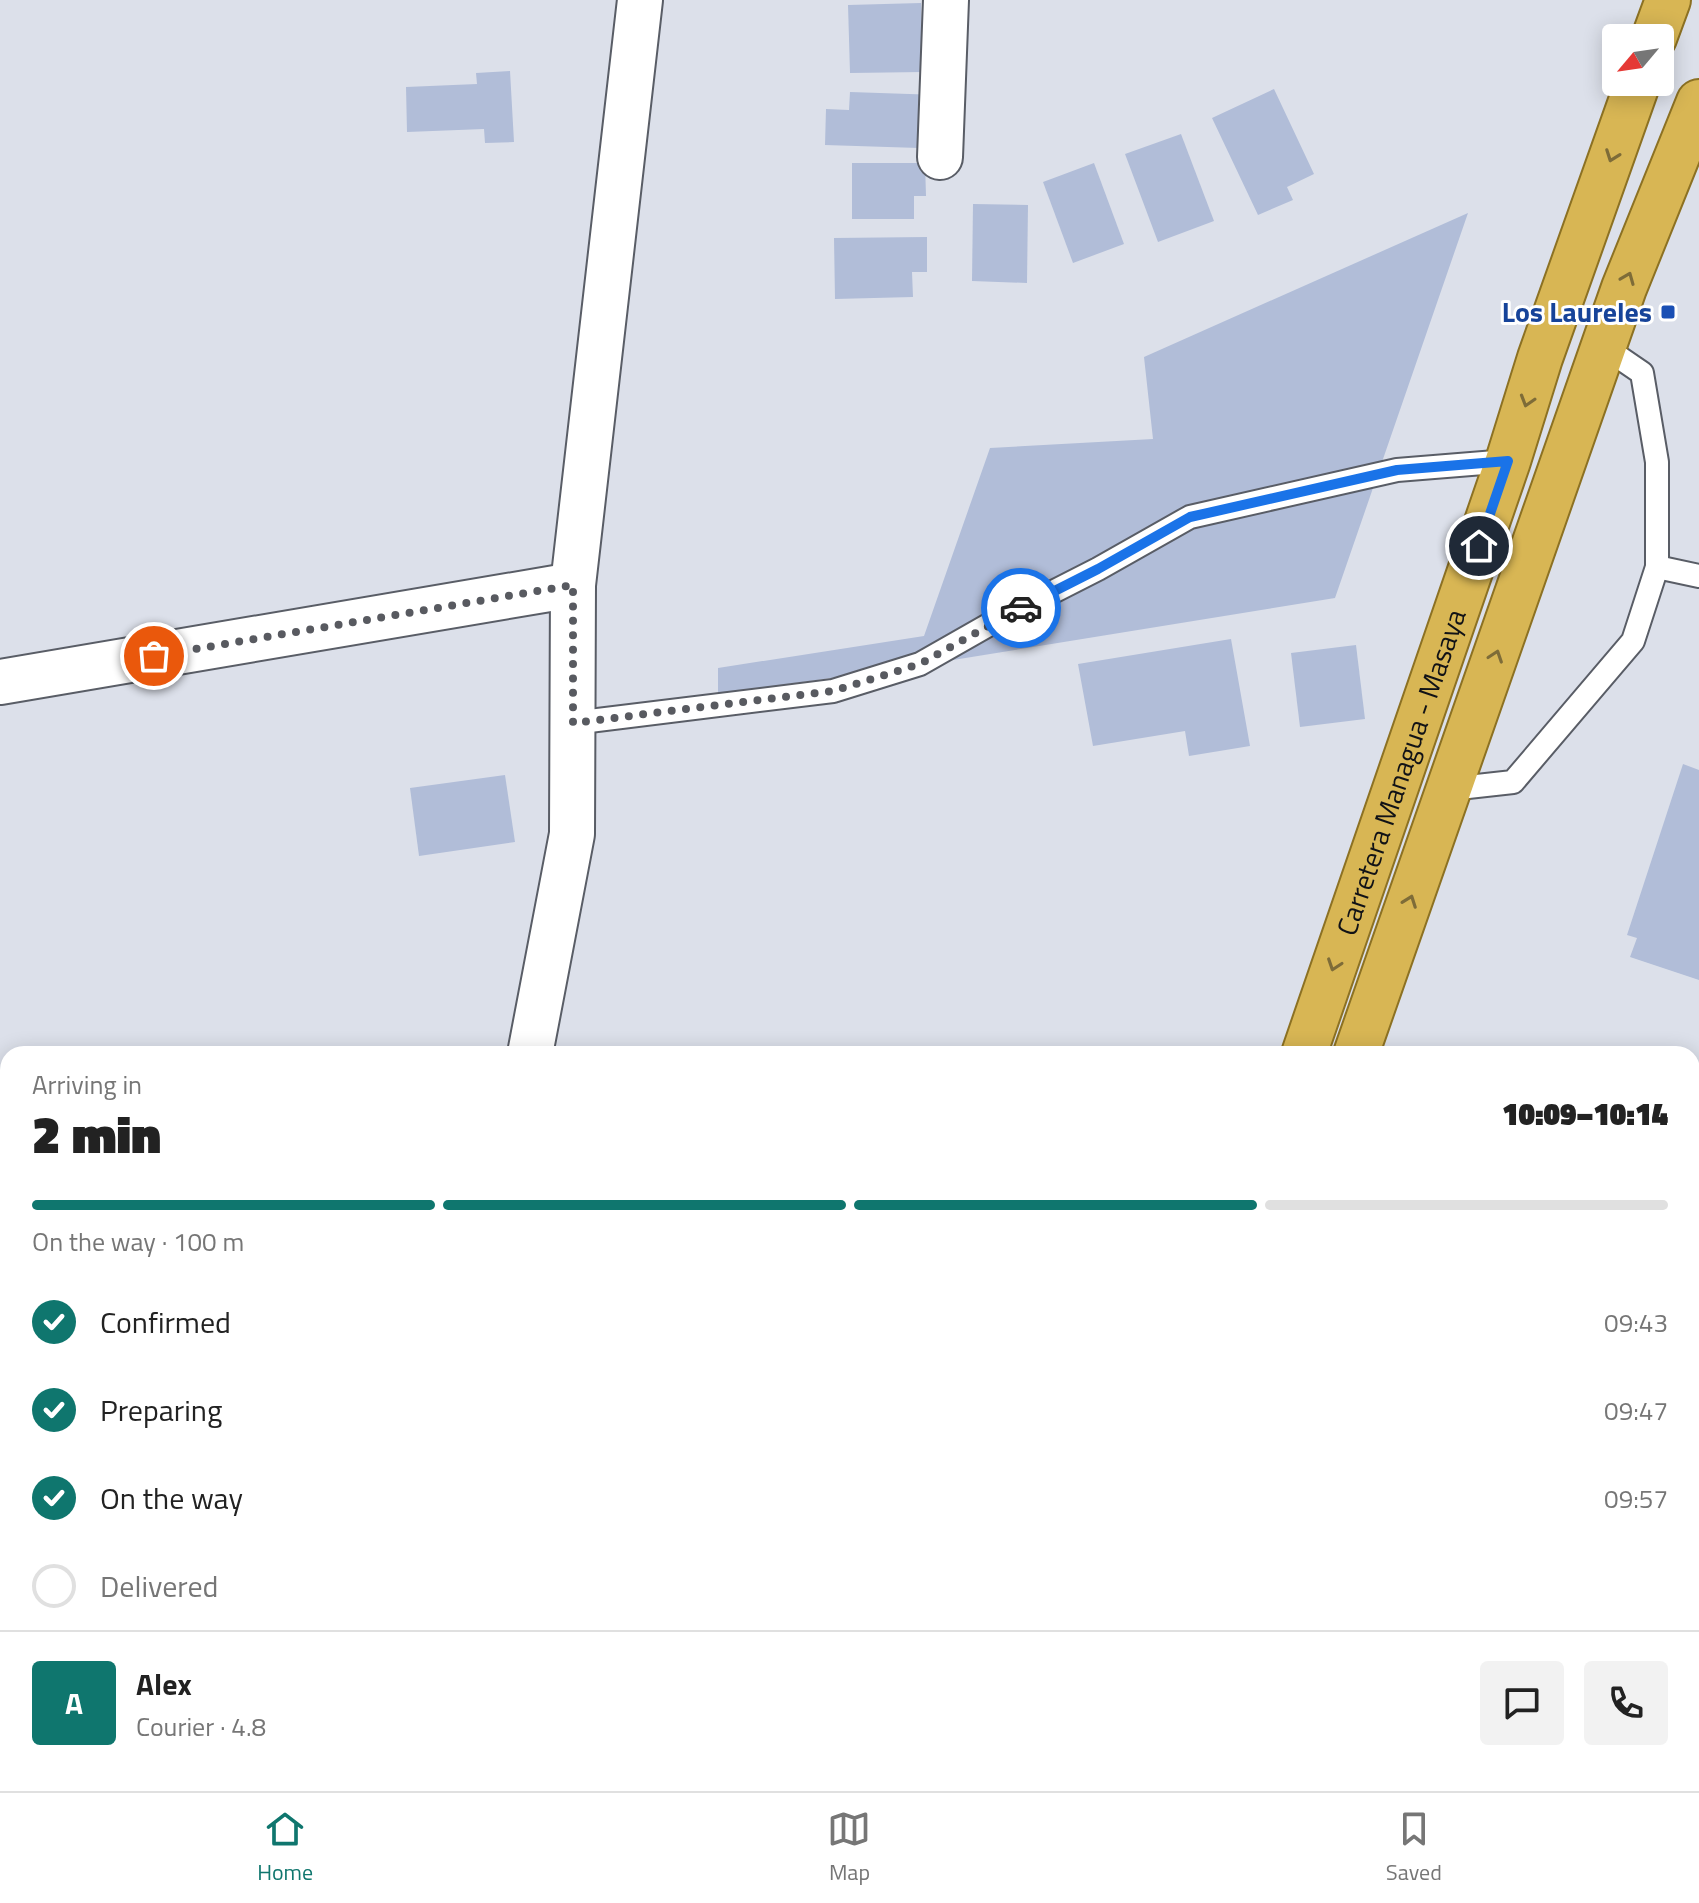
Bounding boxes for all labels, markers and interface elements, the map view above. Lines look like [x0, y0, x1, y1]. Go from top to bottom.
north arrow [1602, 24, 1674, 96]
map controls [1602, 24, 1674, 96]
one-way arrow [1605, 148, 1622, 162]
one-way arrow [1618, 272, 1635, 286]
place label: Los Laureles [1502, 290, 1652, 333]
marker: Los Laureles [1659, 303, 1677, 321]
one-way arrow [1520, 393, 1536, 407]
pin [1445, 512, 1513, 580]
icon: home [1457, 524, 1501, 568]
courier [981, 568, 1061, 648]
icon: car [999, 586, 1043, 630]
street label: Carretera Managua - Masaya [1324, 603, 1477, 941]
pin [120, 622, 188, 690]
icon: bag [132, 634, 176, 678]
one-way arrow [1486, 650, 1502, 664]
one-way arrow [1400, 895, 1417, 909]
one-way arrow [1328, 957, 1344, 971]
text: Arriving in [32, 1065, 142, 1104]
text: 10:09–10:14 [1502, 1091, 1668, 1137]
text: 2 min [32, 1094, 161, 1173]
text: On the way · 100 m [32, 1222, 244, 1261]
text: Confirmed [100, 1299, 231, 1345]
icon: check [32, 1300, 76, 1344]
text: 09:43 [1604, 1303, 1668, 1342]
text: Preparing [100, 1387, 222, 1433]
icon: check [32, 1388, 76, 1432]
text: 09:47 [1604, 1391, 1668, 1430]
text: On the way [100, 1475, 243, 1521]
icon: check [32, 1476, 76, 1520]
text: 09:57 [1604, 1479, 1668, 1518]
text: Delivered [100, 1563, 218, 1609]
text: Alex [136, 1661, 192, 1707]
button: chat [1480, 1661, 1564, 1745]
button: phone [1584, 1661, 1668, 1745]
text: A [65, 1680, 83, 1726]
text: Courier · 4.8 [136, 1707, 266, 1746]
tab: Home [257, 1807, 313, 1889]
tab: Map [827, 1807, 871, 1889]
tab: Saved [1386, 1807, 1442, 1889]

